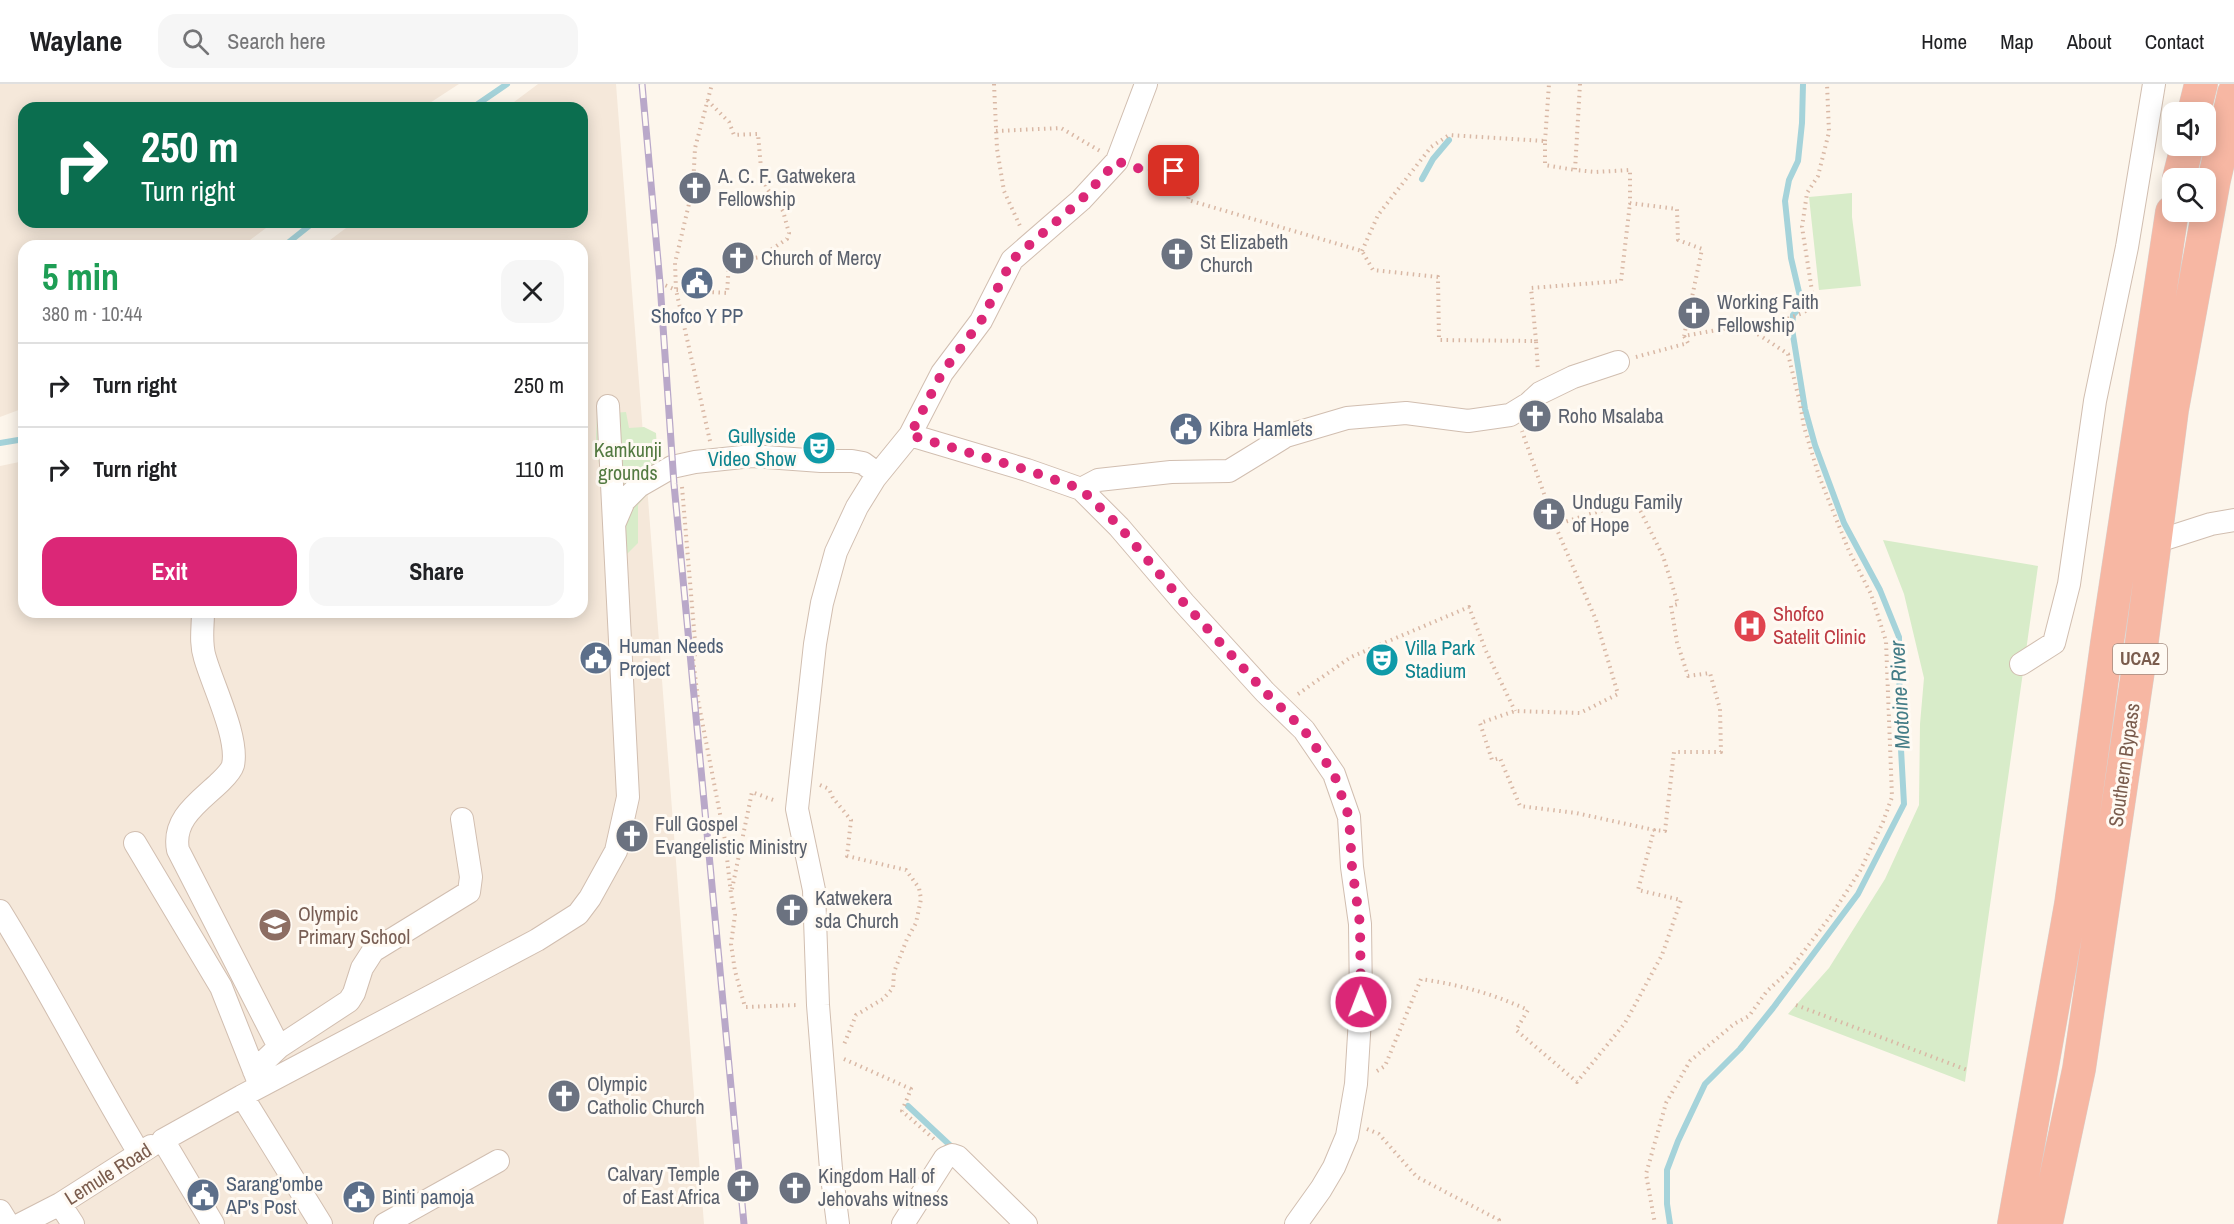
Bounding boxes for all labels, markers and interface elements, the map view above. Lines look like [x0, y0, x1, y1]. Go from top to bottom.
search box [158, 14, 578, 68]
text: Waylane [30, 22, 122, 60]
icon: search [179, 25, 212, 58]
text: Search here [227, 26, 326, 56]
text: Home [1921, 27, 1967, 56]
text: Map [2000, 27, 2034, 56]
text: About [2067, 27, 2112, 56]
text: Contact [2145, 27, 2204, 56]
map controls [2162, 102, 2216, 222]
button: sound [2162, 102, 2216, 156]
text: 250 m [141, 119, 239, 175]
icon: right [42, 126, 120, 204]
pin [1148, 145, 1199, 196]
icon: arrive [1157, 154, 1190, 187]
place label: A. C. F. Gatwekera Fellowship [717, 162, 856, 212]
button: search [2162, 168, 2216, 222]
church icon: A. C. F. Gatwekera Fellowship [677, 170, 713, 206]
text: Turn right [141, 173, 235, 209]
place label: St Elizabeth Church [1200, 228, 1288, 278]
church icon: St Elizabeth Church [1159, 236, 1195, 272]
church icon: Church of Mercy [720, 240, 756, 276]
place label: Church of Mercy [761, 244, 882, 271]
text: 5 min [42, 253, 119, 301]
button: close [501, 260, 564, 323]
public building icon: Shofco Y PP [679, 265, 715, 301]
place label: Working Faith Fellowship [1717, 288, 1819, 338]
church icon: Working Faith Fellowship [1676, 295, 1712, 331]
text: 380 m · 10:44 [42, 300, 142, 327]
place label: Shofco Y PP [651, 302, 743, 329]
icon: right [42, 369, 75, 402]
text: Turn right [93, 370, 177, 400]
text: 250 m [514, 370, 564, 400]
church icon: Roho Msalaba [1517, 398, 1553, 434]
place label: Roho Msalaba [1558, 402, 1664, 429]
public building icon: Kibra Hamlets [1168, 411, 1204, 447]
place label: Kibra Hamlets [1209, 415, 1313, 442]
place label: Gullyside Video Show [708, 422, 796, 472]
theatre icon: Gullyside Video Show [801, 430, 837, 466]
park label: Kamkunji grounds [594, 436, 662, 486]
icon: right [42, 453, 75, 486]
text: Turn right [93, 454, 177, 484]
text: 110 m [515, 454, 564, 484]
place label: Undugu Family of Hope [1572, 488, 1683, 538]
church icon: Undugu Family of Hope [1531, 496, 1567, 532]
button: Exit [42, 537, 297, 606]
button: Share [309, 537, 564, 606]
place label: Shofco Satelit Clinic [1773, 600, 1866, 650]
hospital icon: Shofco Satelit Clinic [1732, 608, 1768, 644]
place label: Human Needs Project [619, 632, 724, 682]
place label: Villa Park Stadium [1405, 634, 1476, 684]
water label: Motoine River [1882, 639, 1917, 750]
public building icon: Human Needs Project [578, 640, 614, 676]
theatre icon: Villa Park Stadium [1364, 642, 1400, 678]
road number: UCA2 [2113, 644, 2167, 674]
street label: Southern Bypass [2101, 701, 2146, 829]
place label: Full Gospel Evangelistic Ministry [655, 810, 808, 860]
church icon: Full Gospel Evangelistic Ministry [614, 818, 650, 854]
place label: Katwekera sda Church [815, 884, 899, 934]
church icon: Katwekera sda Church [774, 892, 810, 928]
place label: Olympic Primary School [298, 900, 410, 950]
school or university icon: Olympic Primary School [257, 907, 293, 943]
position arrow [1329, 970, 1393, 1034]
place label: Olympic Catholic Church [587, 1070, 705, 1120]
church icon: Olympic Catholic Church [546, 1078, 582, 1114]
street label: Lemule Road [59, 1136, 156, 1211]
place label: Calvary Temple of East Africa [607, 1160, 720, 1210]
place label: Kingdom Hall of Jehovahs witness [818, 1162, 948, 1212]
church icon: Calvary Temple of East Africa [725, 1168, 761, 1204]
place label: Sarang'ombe AP's Post [225, 1170, 323, 1220]
church icon: Kingdom Hall of Jehovahs witness [777, 1170, 813, 1206]
public building icon: Sarang'ombe AP's Post [185, 1177, 221, 1213]
public building icon: Binti pamoja [341, 1179, 377, 1215]
place label: Binti pamoja [382, 1183, 474, 1210]

